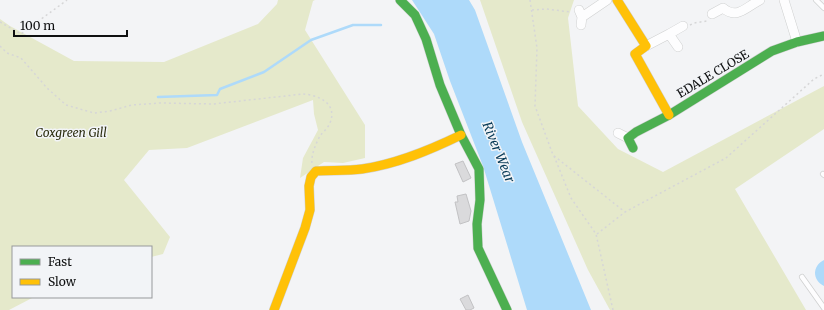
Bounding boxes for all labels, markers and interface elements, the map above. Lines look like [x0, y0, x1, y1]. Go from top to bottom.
scale bar [14, 12, 127, 38]
text: 100 m [20, 18, 55, 33]
street label: EDALE CLOSE [674, 46, 752, 101]
water label: River Wear [479, 119, 519, 186]
park label: Coxgreen Gill [35, 125, 107, 140]
legend [12, 246, 152, 298]
text: Fast [48, 254, 72, 269]
text: Slow [48, 274, 77, 289]

